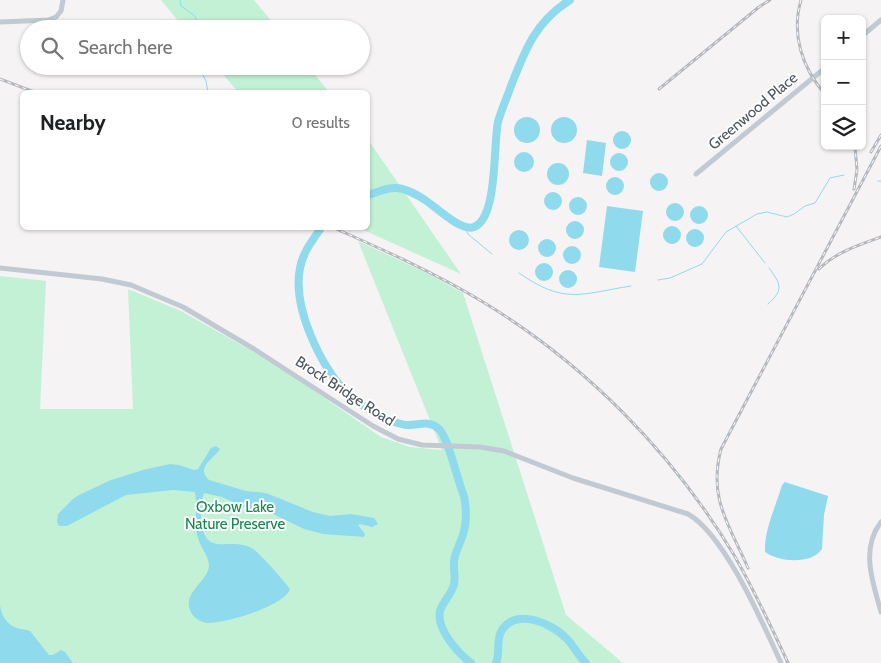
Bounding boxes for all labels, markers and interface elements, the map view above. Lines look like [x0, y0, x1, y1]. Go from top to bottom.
map controls [821, 15, 866, 150]
button: + [821, 15, 866, 60]
search box [20, 20, 370, 75]
icon: search [38, 34, 66, 62]
text: Search here [78, 36, 172, 59]
button: − [821, 60, 866, 105]
street label: Greenwood Place [705, 68, 801, 154]
button: layers [821, 105, 866, 150]
text: Nearby [40, 110, 106, 135]
text: 0 results [291, 113, 350, 132]
street label: Brock Bridge Road [292, 352, 398, 430]
park label: Oxbow Lake Nature Preserve [185, 498, 285, 533]

